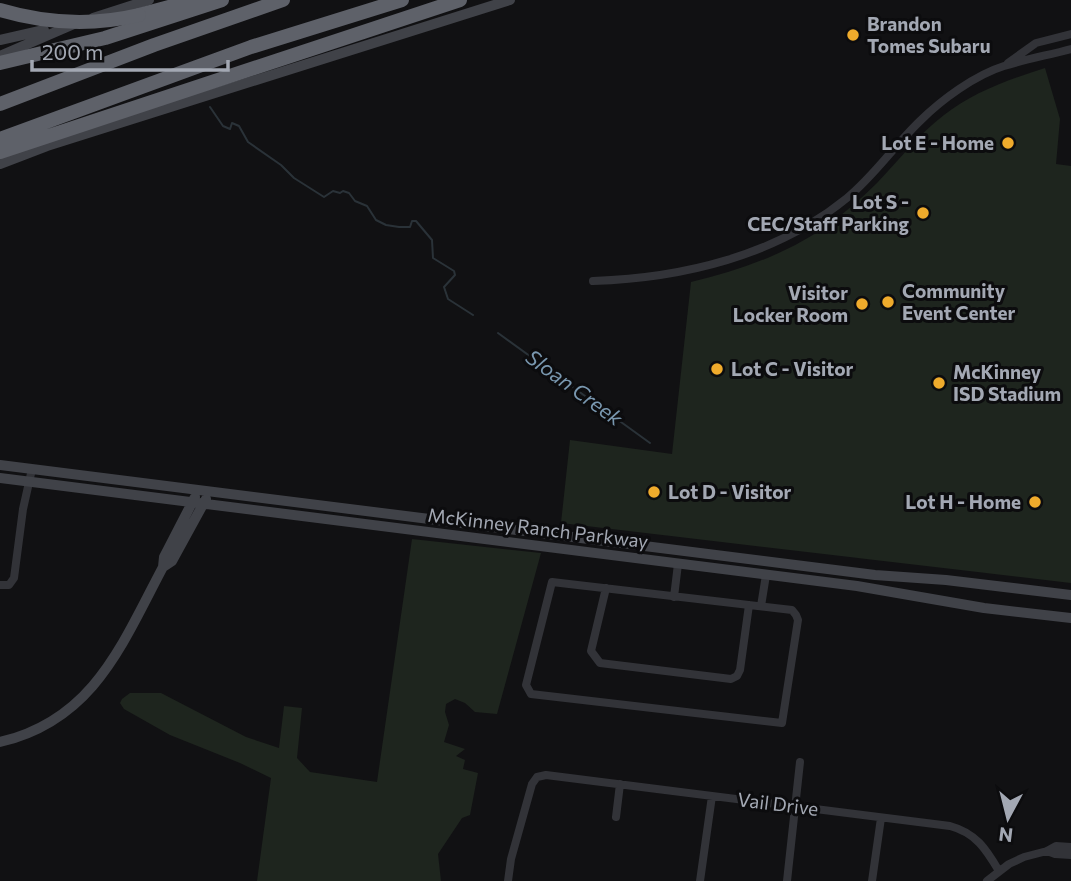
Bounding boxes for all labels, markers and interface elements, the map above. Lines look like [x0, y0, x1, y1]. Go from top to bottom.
place label: Brandon Tomes Subaru [867, 12, 990, 57]
marker: Brandon Tomes Subaru [845, 27, 861, 43]
scale bar [32, 28, 228, 72]
text: 200 m [42, 39, 103, 64]
place label: Lot E - Home [881, 131, 994, 154]
marker: Lot E - Home [1000, 135, 1016, 151]
place label: Lot S - CEC/Staff Parking [747, 190, 910, 235]
marker: Lot S - CEC/Staff Parking [915, 205, 931, 221]
place label: Community Event Center [902, 279, 1015, 324]
place label: Visitor Locker Room [733, 281, 848, 326]
marker: Community Event Center [880, 294, 896, 310]
marker: Visitor Locker Room [854, 296, 870, 312]
water label: Sloan Creek [522, 343, 629, 431]
place label: Lot C - Visitor [731, 357, 854, 380]
place label: McKinney ISD Stadium [953, 360, 1061, 405]
marker: Lot C - Visitor [709, 361, 725, 377]
marker: McKinney ISD Stadium [931, 375, 947, 391]
place label: Lot D - Visitor [668, 480, 791, 503]
marker: Lot D - Visitor [646, 484, 662, 500]
place label: Lot H - Home [905, 490, 1021, 513]
marker: Lot H - Home [1027, 494, 1043, 510]
street label: McKinney Ranch Parkway [427, 503, 650, 552]
north arrow [973, 783, 1043, 853]
street label: Vail Drive [736, 787, 820, 820]
text: N [997, 823, 1014, 848]

